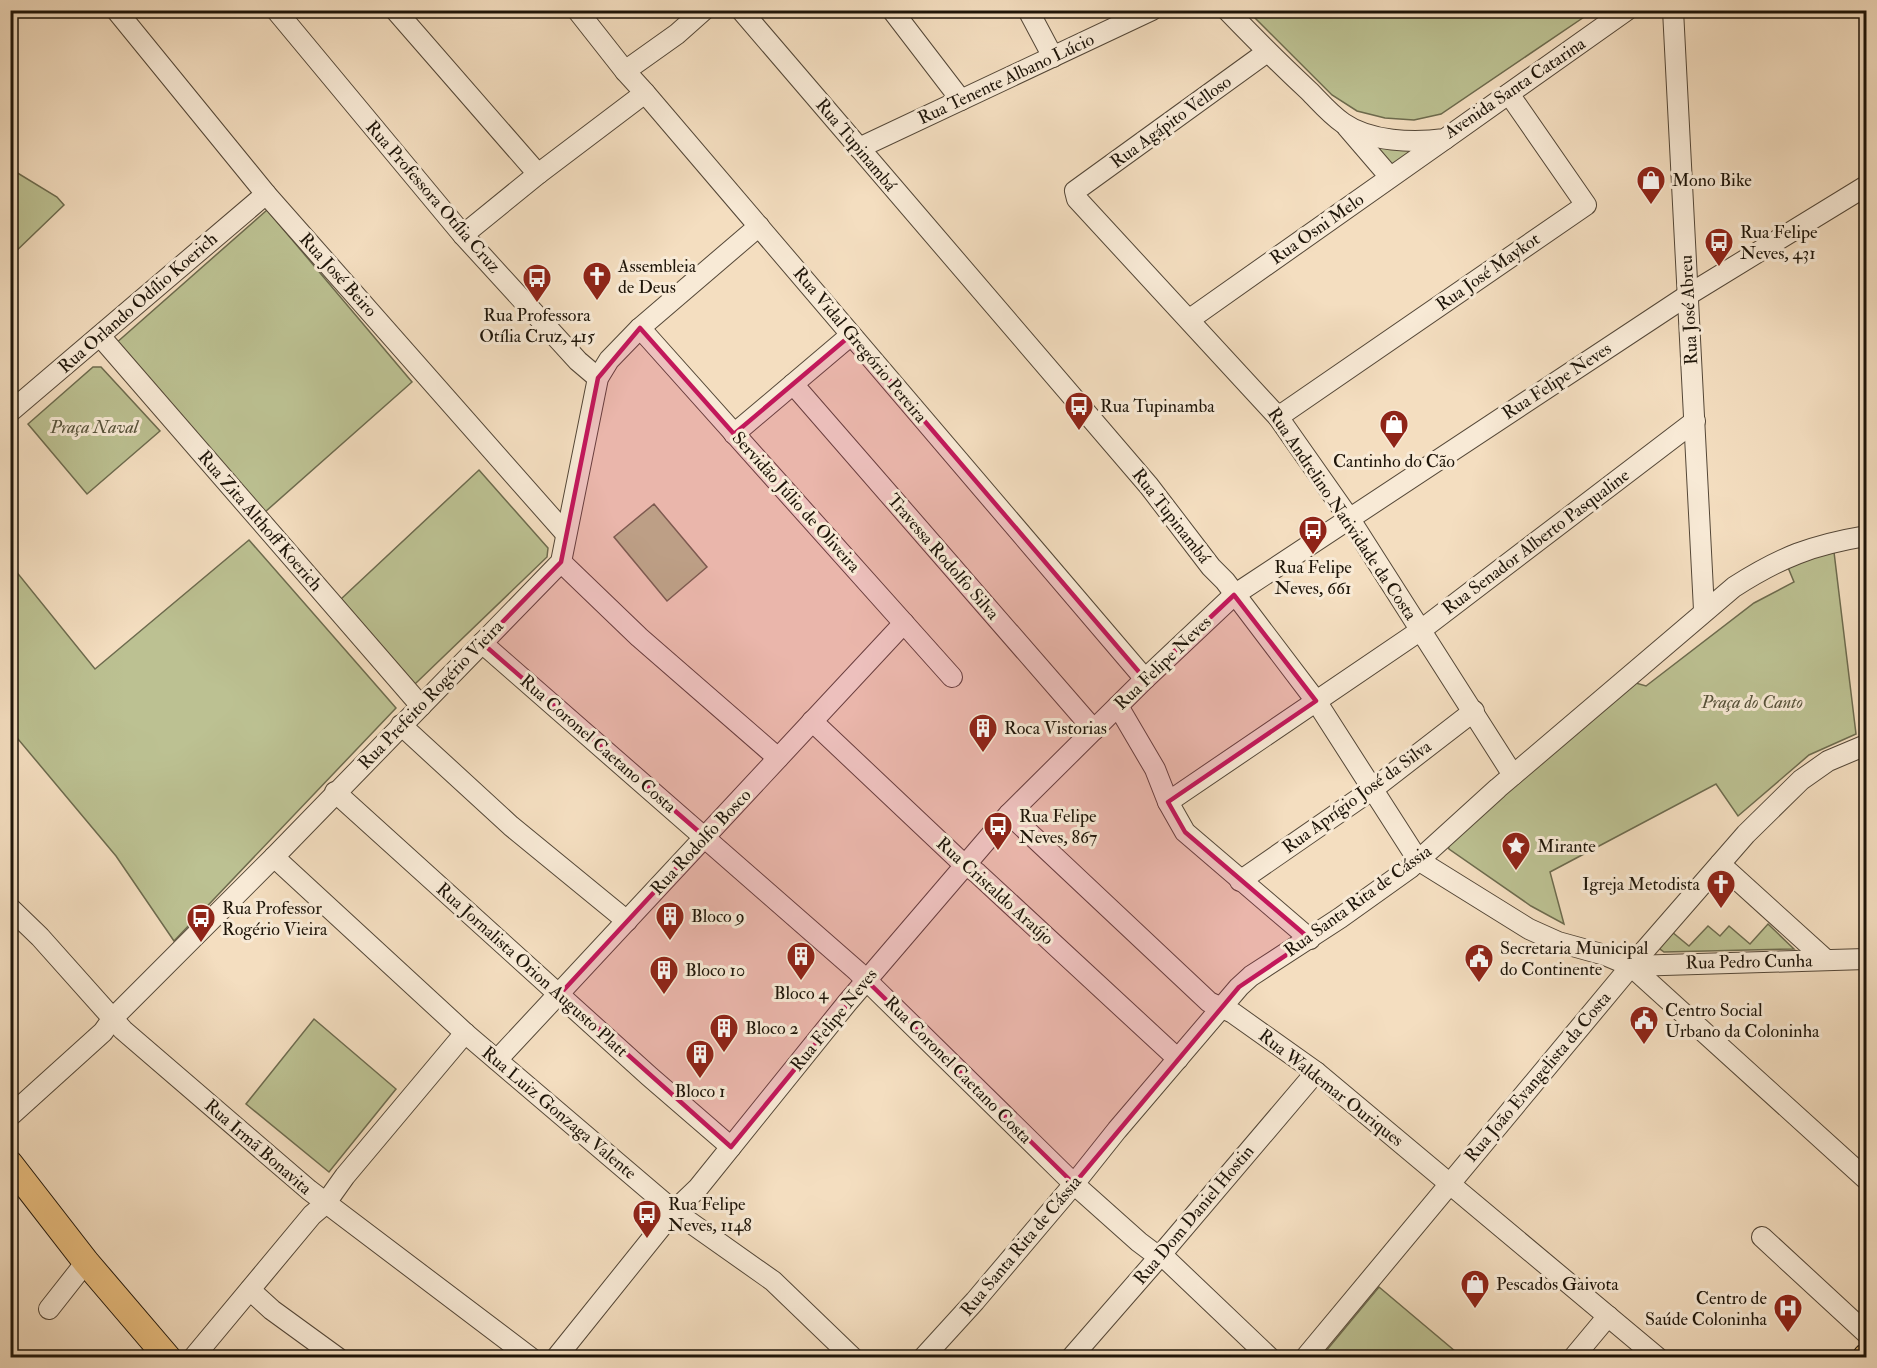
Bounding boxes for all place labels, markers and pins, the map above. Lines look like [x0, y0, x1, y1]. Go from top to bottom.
shop icon: Mono Bike [1635, 164, 1667, 206]
place label: Mono Bike [1672, 169, 1752, 192]
place label: Rua Felipe Neves, 431 [1740, 221, 1818, 265]
bus stop icon: Rua Felipe Neves, 431 [1703, 226, 1735, 268]
place label: Assembleia de Deus [617, 255, 697, 299]
church icon: Assembleia de Deus [581, 260, 613, 302]
bus stop icon: Rua Professora Otília Cruz, 415 [521, 262, 553, 304]
place label: Rua Professora Otília Cruz, 415 [479, 304, 595, 348]
bus stop icon: Rua Tupinamba [1063, 390, 1095, 432]
place label: Rua Tupinamba [1100, 395, 1215, 418]
shop icon: Cantinho do Cão [1378, 408, 1410, 450]
place label: Cantinho do Cão [1333, 450, 1455, 473]
bus stop icon: Rua Felipe Neves, 661 [1297, 514, 1329, 556]
place label: Rua Felipe Neves, 661 [1274, 556, 1352, 600]
building icon: Roca Vistorias [967, 712, 999, 754]
place label: Roca Vistorias [1004, 717, 1107, 740]
place label: Rua Felipe Neves, 867 [1019, 805, 1097, 849]
bus stop icon: Rua Felipe Neves, 867 [982, 810, 1014, 852]
place icon: Mirante [1500, 830, 1532, 872]
place label: Mirante [1537, 835, 1596, 858]
church icon: Igreja Metodista [1705, 868, 1737, 910]
place label: Igreja Metodista [1582, 873, 1701, 896]
place label: Rua Professor Rogério Vieira [222, 897, 328, 941]
building icon: Bloco 9 [654, 900, 686, 942]
bus stop icon: Rua Professor Rogério Vieira [185, 902, 217, 944]
place label: Bloco 9 [691, 905, 745, 928]
place label: Secretaria Municipal do Continente [1500, 937, 1649, 981]
building icon: Bloco 4 [785, 940, 817, 982]
public building icon: Secretaria Municipal do Continente [1463, 942, 1495, 984]
building icon: Bloco 10 [648, 954, 680, 996]
place label: Bloco 10 [685, 959, 745, 982]
place label: Bloco 4 [774, 982, 829, 1005]
place label: Centro Social Urbano da Coloninha [1665, 999, 1820, 1043]
public building icon: Centro Social Urbano da Coloninha [1628, 1004, 1660, 1046]
building icon: Bloco 2 [708, 1012, 740, 1054]
place label: Bloco 2 [745, 1017, 799, 1040]
building icon: Bloco 1 [684, 1038, 716, 1080]
place label: Bloco 1 [675, 1080, 726, 1103]
place label: Rua Felipe Neves, 1148 [668, 1193, 752, 1237]
bus stop icon: Rua Felipe Neves, 1148 [631, 1198, 663, 1240]
shop icon: Pescados Gaivota [1459, 1268, 1491, 1310]
place label: Pescados Gaivota [1496, 1273, 1619, 1296]
place label: Centro de Saúde Coloninha [1645, 1287, 1768, 1331]
hospital icon: Centro de Saúde Coloninha [1772, 1292, 1804, 1334]

